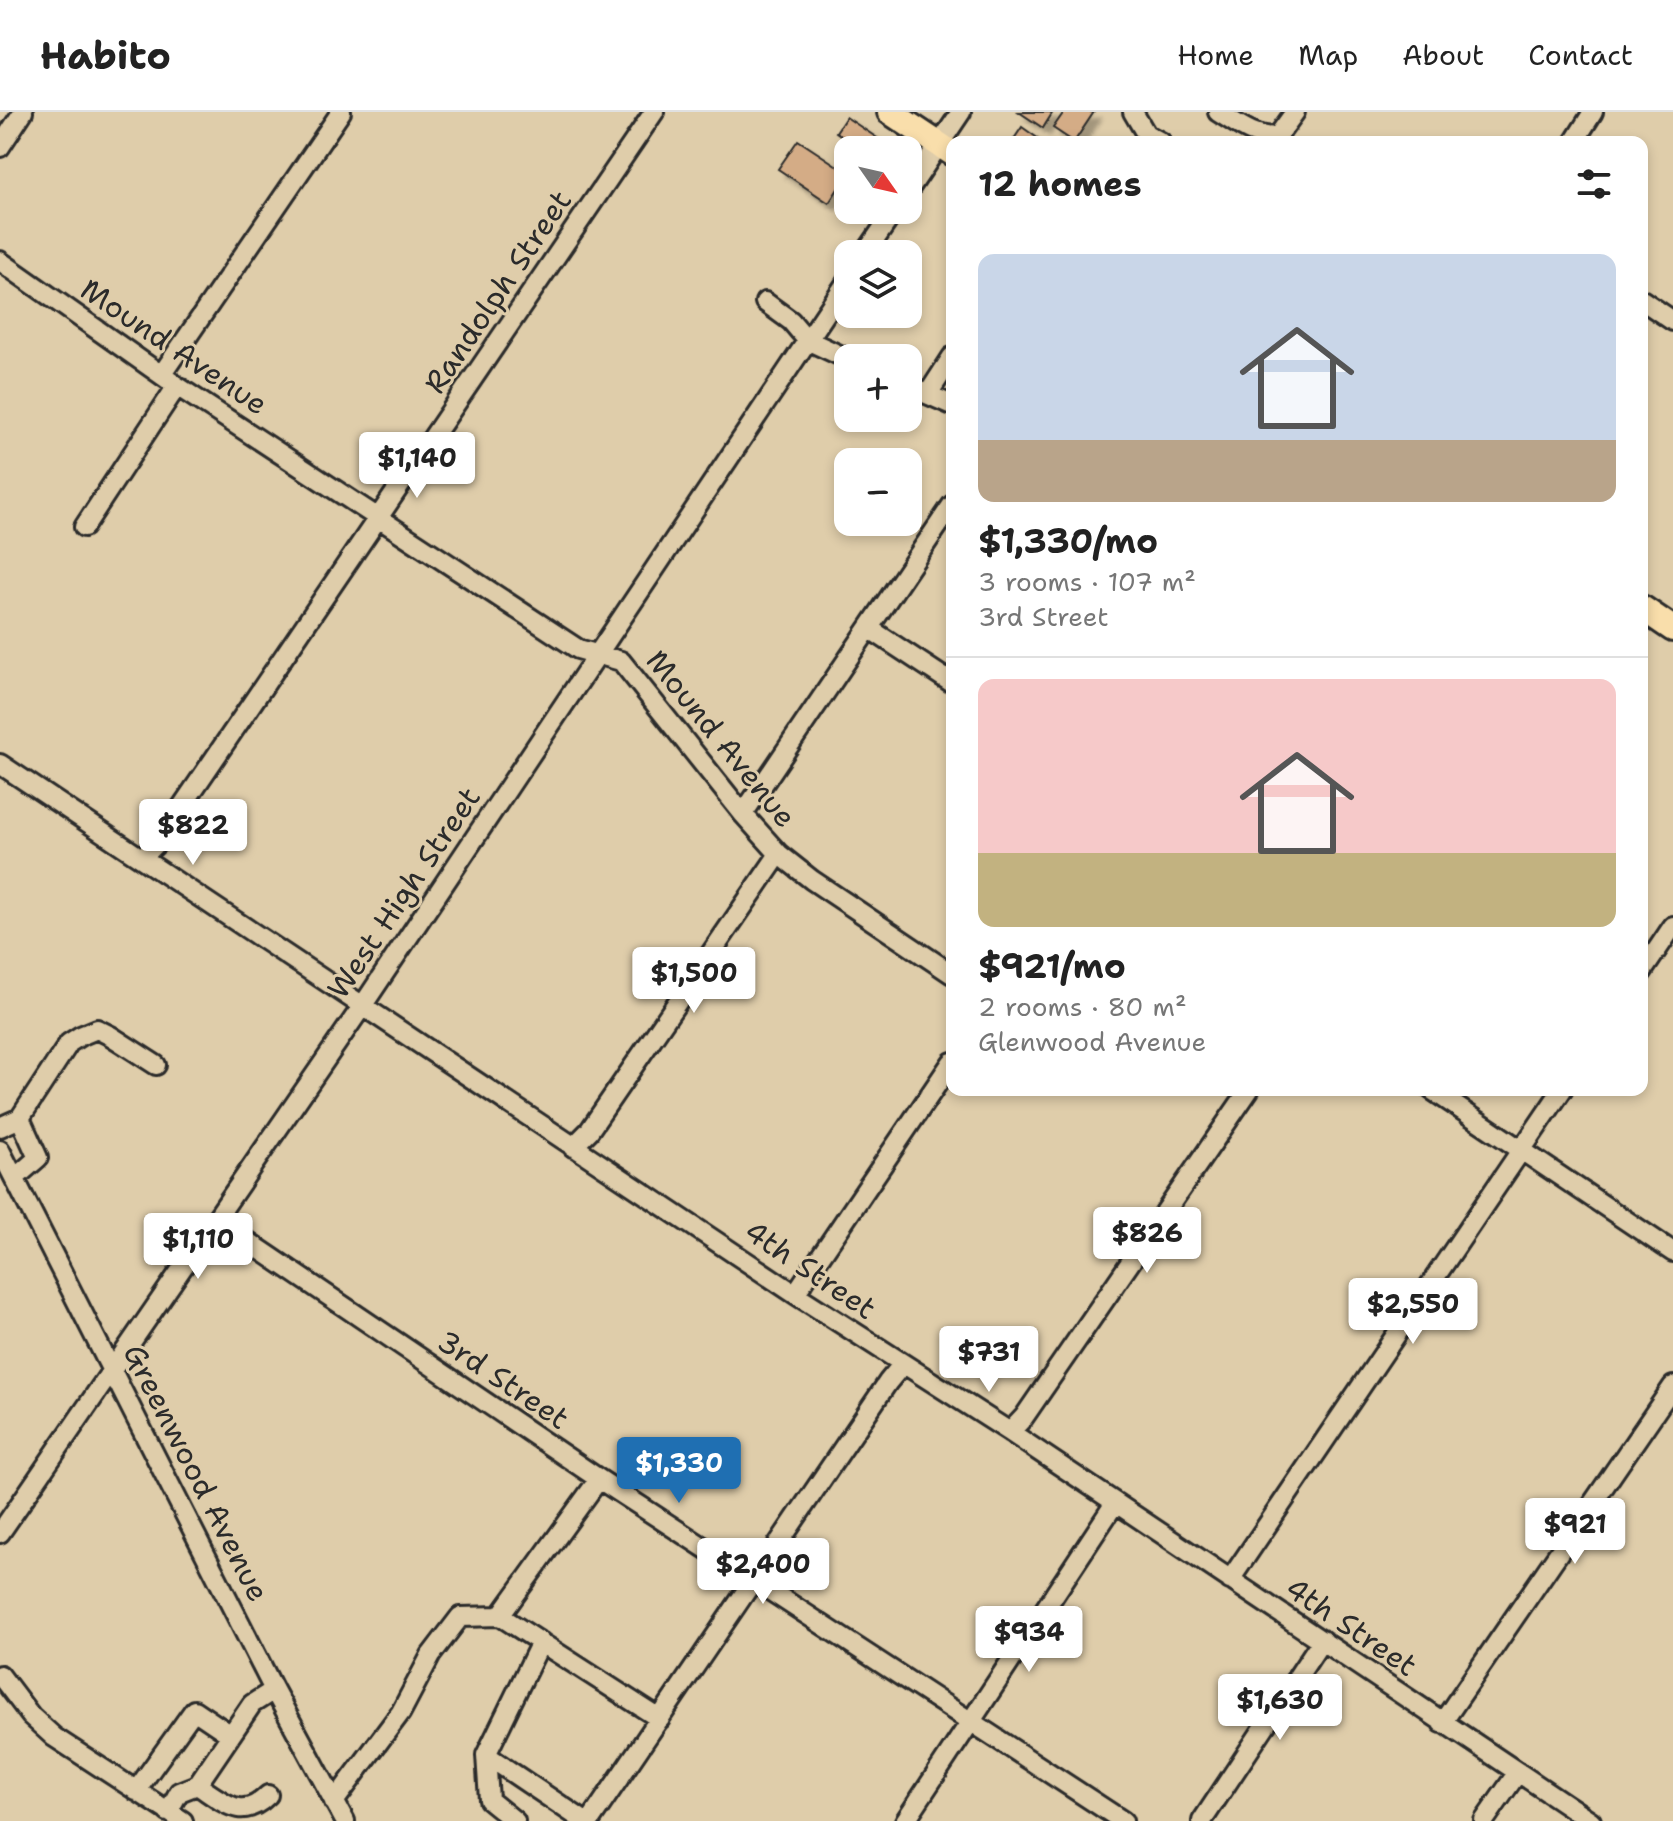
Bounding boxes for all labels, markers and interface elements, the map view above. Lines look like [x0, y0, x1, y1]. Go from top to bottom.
text: Habito [40, 30, 171, 81]
text: Home [1177, 36, 1254, 74]
text: Map [1298, 36, 1358, 74]
text: About [1402, 36, 1484, 74]
text: Contact [1528, 36, 1633, 74]
north arrow [834, 136, 922, 224]
map controls [834, 136, 922, 536]
text: 12 homes [978, 161, 1142, 207]
icon: filters [1572, 162, 1616, 206]
street label: Randolph Street [414, 182, 581, 401]
button: layers [834, 240, 922, 328]
street label: Mound Avenue [73, 269, 276, 424]
icon: home [1225, 306, 1369, 450]
button: + [834, 344, 922, 432]
pin: $1,140 [352, 432, 482, 500]
text: $1,140 [377, 440, 457, 475]
button: − [834, 448, 922, 536]
text: $1,330/mo [978, 518, 1158, 564]
text: 3 rooms · 107 m² [978, 564, 1196, 599]
text: 3rd Street [978, 599, 1109, 634]
street label: Mound Avenue [637, 641, 806, 836]
icon: home [1225, 731, 1369, 875]
street label: West High Street [318, 779, 490, 1007]
pin: $822 [146, 799, 240, 867]
text: $822 [157, 807, 229, 842]
text: $921/mo [978, 943, 1126, 989]
pin: $1,500 [629, 947, 759, 1015]
text: $1,500 [650, 955, 738, 990]
text: 2 rooms · 80 m² [978, 989, 1187, 1024]
text: Glenwood Avenue [978, 1024, 1206, 1059]
pin: $826 [1100, 1207, 1194, 1275]
street label: 4th Street [736, 1210, 884, 1329]
pin: $1,110 [133, 1213, 263, 1281]
text: $826 [1111, 1215, 1183, 1250]
text: $1,110 [162, 1221, 234, 1256]
pin: $2,550 [1348, 1278, 1478, 1346]
text: $2,550 [1367, 1286, 1459, 1321]
street label: 3rd Street [429, 1320, 577, 1439]
pin: $731 [942, 1326, 1036, 1394]
text: $731 [957, 1334, 1021, 1369]
street label: Greenwood Avenue [114, 1337, 279, 1609]
pin: $1,330 [614, 1437, 744, 1505]
text: $1,330 [635, 1445, 723, 1480]
pin: $921 [1528, 1498, 1622, 1566]
text: $921 [1543, 1506, 1607, 1541]
pin: $2,400 [698, 1538, 828, 1606]
text: $2,400 [715, 1546, 811, 1581]
street label: 4th Street [1277, 1567, 1425, 1686]
pin: $934 [982, 1606, 1076, 1674]
text: $934 [993, 1614, 1065, 1649]
pin: $1,630 [1215, 1674, 1345, 1742]
text: $1,630 [1236, 1682, 1324, 1717]

